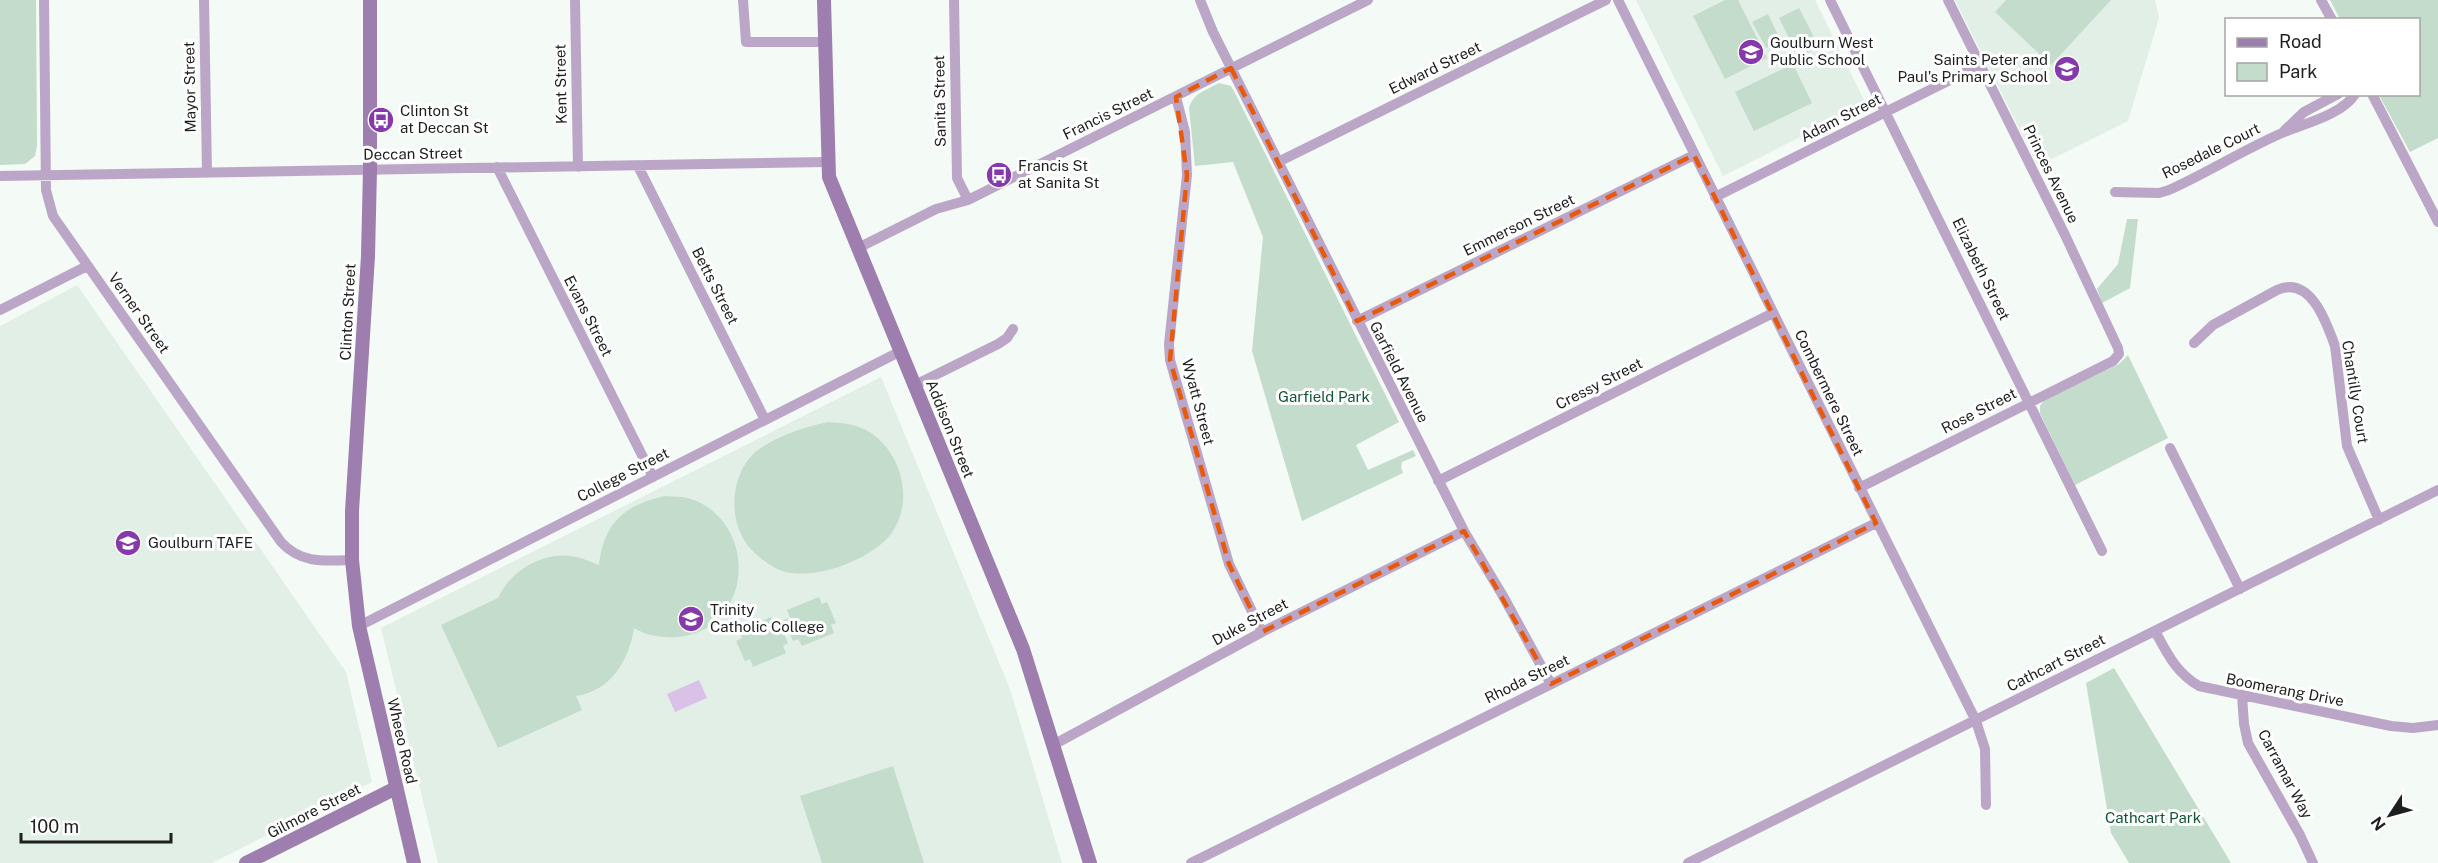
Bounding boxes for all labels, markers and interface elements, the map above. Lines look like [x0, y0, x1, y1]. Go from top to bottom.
legend [2225, 18, 2420, 96]
text: Road [2279, 31, 2322, 52]
place label: Goulburn West Public School [1770, 34, 1874, 68]
school or university icon: Goulburn West Public School [1736, 37, 1766, 67]
street label: Edward Street [1386, 38, 1484, 97]
street label: Mayor Street [180, 41, 199, 133]
street label: Kent Street [551, 44, 570, 124]
place label: Saints Peter and Paul's Primary School [1897, 51, 2048, 85]
school or university icon: Saints Peter and Paul's Primary School [2052, 54, 2082, 84]
street label: Sanita Street [930, 55, 949, 147]
text: Park [2279, 61, 2317, 82]
street label: Francis Street [1060, 84, 1156, 143]
street label: Adam Street [1798, 90, 1884, 145]
place label: Clinton St at Deccan St [400, 102, 489, 136]
bus stop icon: Clinton St at Deccan St [366, 105, 396, 135]
street label: Rosedale Court [2159, 119, 2263, 182]
street label: Princes Avenue [2020, 122, 2083, 226]
street label: Deccan Street [363, 144, 463, 163]
place label: Francis St at Sanita St [1018, 157, 1100, 191]
bus stop icon: Francis St at Sanita St [984, 160, 1014, 190]
street label: Emmerson Street [1460, 190, 1577, 259]
street label: Elizabeth Street [1949, 215, 2014, 323]
street label: Betts Street [689, 244, 742, 327]
street label: Clinton Street [336, 263, 359, 361]
street label: Verner Street [105, 269, 173, 356]
street label: Evans Street [561, 273, 616, 359]
street label: Garfield Avenue [1367, 318, 1432, 425]
street label: Combermere Street [1792, 327, 1867, 459]
street label: Chantilly Court [2339, 339, 2372, 445]
street label: Cressy Street [1553, 354, 1645, 413]
street label: Wyatt Street [1179, 357, 1218, 447]
street label: Addison Street [923, 377, 978, 481]
street label: Rose Street [1938, 384, 2019, 437]
park label: Garfield Park [1278, 388, 1370, 405]
street label: College Street [574, 444, 672, 505]
school or university icon: Goulburn TAFE [113, 528, 143, 558]
place label: Goulburn TAFE [148, 534, 253, 551]
street label: Duke Street [1209, 594, 1291, 649]
place label: Trinity Catholic College [710, 601, 824, 635]
school or university icon: Trinity Catholic College [676, 604, 706, 634]
street label: Cathcart Street [2004, 630, 2108, 695]
street label: Rhoda Street [1482, 651, 1572, 706]
street label: Boomerang Drive [2225, 670, 2346, 709]
street label: Wheeo Road [384, 696, 421, 785]
street label: Carramar Way [2255, 726, 2316, 821]
street label: Gilmore Street [264, 780, 363, 841]
north arrow [2360, 785, 2420, 845]
scale bar [21, 806, 171, 844]
park label: Cathcart Park [2105, 809, 2201, 826]
text: N [2367, 813, 2390, 834]
text: 100 m [30, 816, 79, 837]

